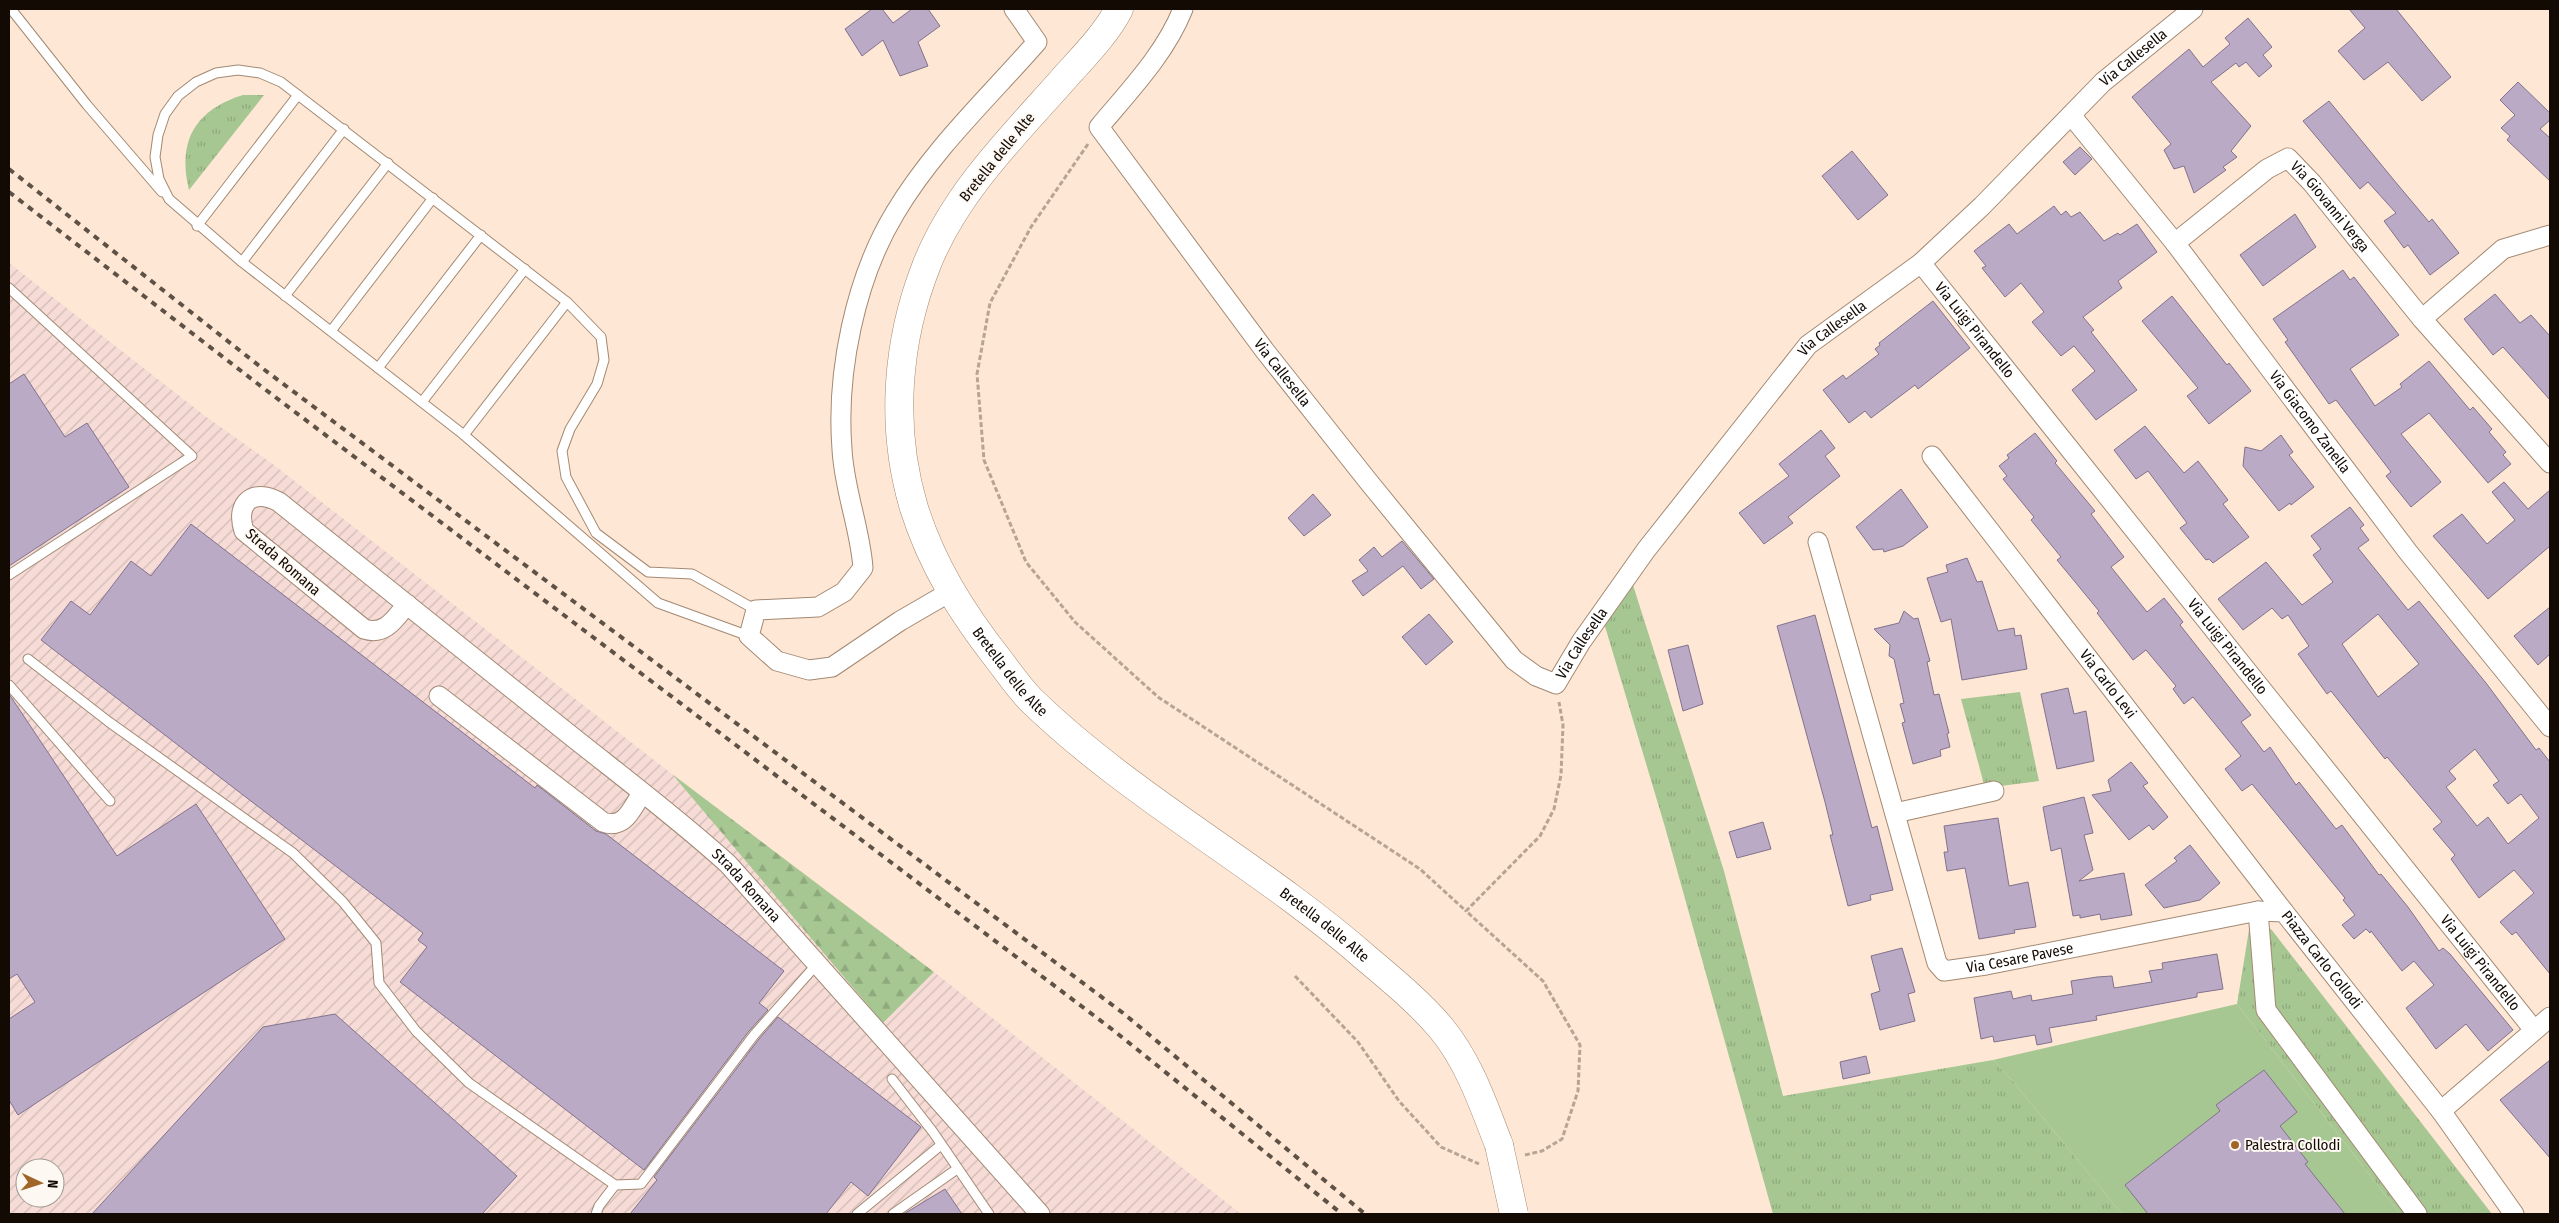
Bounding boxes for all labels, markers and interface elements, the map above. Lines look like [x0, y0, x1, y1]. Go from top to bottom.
street label: Via Callesella [2096, 25, 2170, 90]
street label: Bretella delle Alte [956, 109, 1038, 205]
street label: Via Giovanni Verga [2287, 157, 2373, 256]
street label: Via Luigi Pirandello [1931, 279, 2019, 382]
street label: Via Callesella [1794, 297, 1870, 360]
street label: Via Callesella [1250, 335, 1314, 410]
street label: Via Giacomo Zanella [2265, 367, 2354, 477]
street label: Strada Romana [242, 525, 324, 599]
street label: Via Luigi Pirandello [2184, 595, 2271, 698]
street label: Via Callesella [1552, 604, 1611, 682]
street label: Bretella delle Alte [969, 624, 1051, 720]
street label: Via Carlo Levi [2076, 646, 2140, 722]
street label: Strada Romana [708, 845, 785, 926]
street label: Bretella delle Alte [1276, 884, 1373, 966]
street label: Piazza Carlo Collodi [2278, 907, 2366, 1012]
street label: Via Luigi Pirandello [2437, 911, 2524, 1015]
street label: Via Cesare Pavese [1965, 939, 2075, 977]
place label: Palestra Collodi [2245, 1136, 2340, 1154]
marker: Palestra Collodi [2229, 1139, 2241, 1151]
north arrow [15, 1158, 65, 1208]
text: N [44, 1179, 61, 1189]

